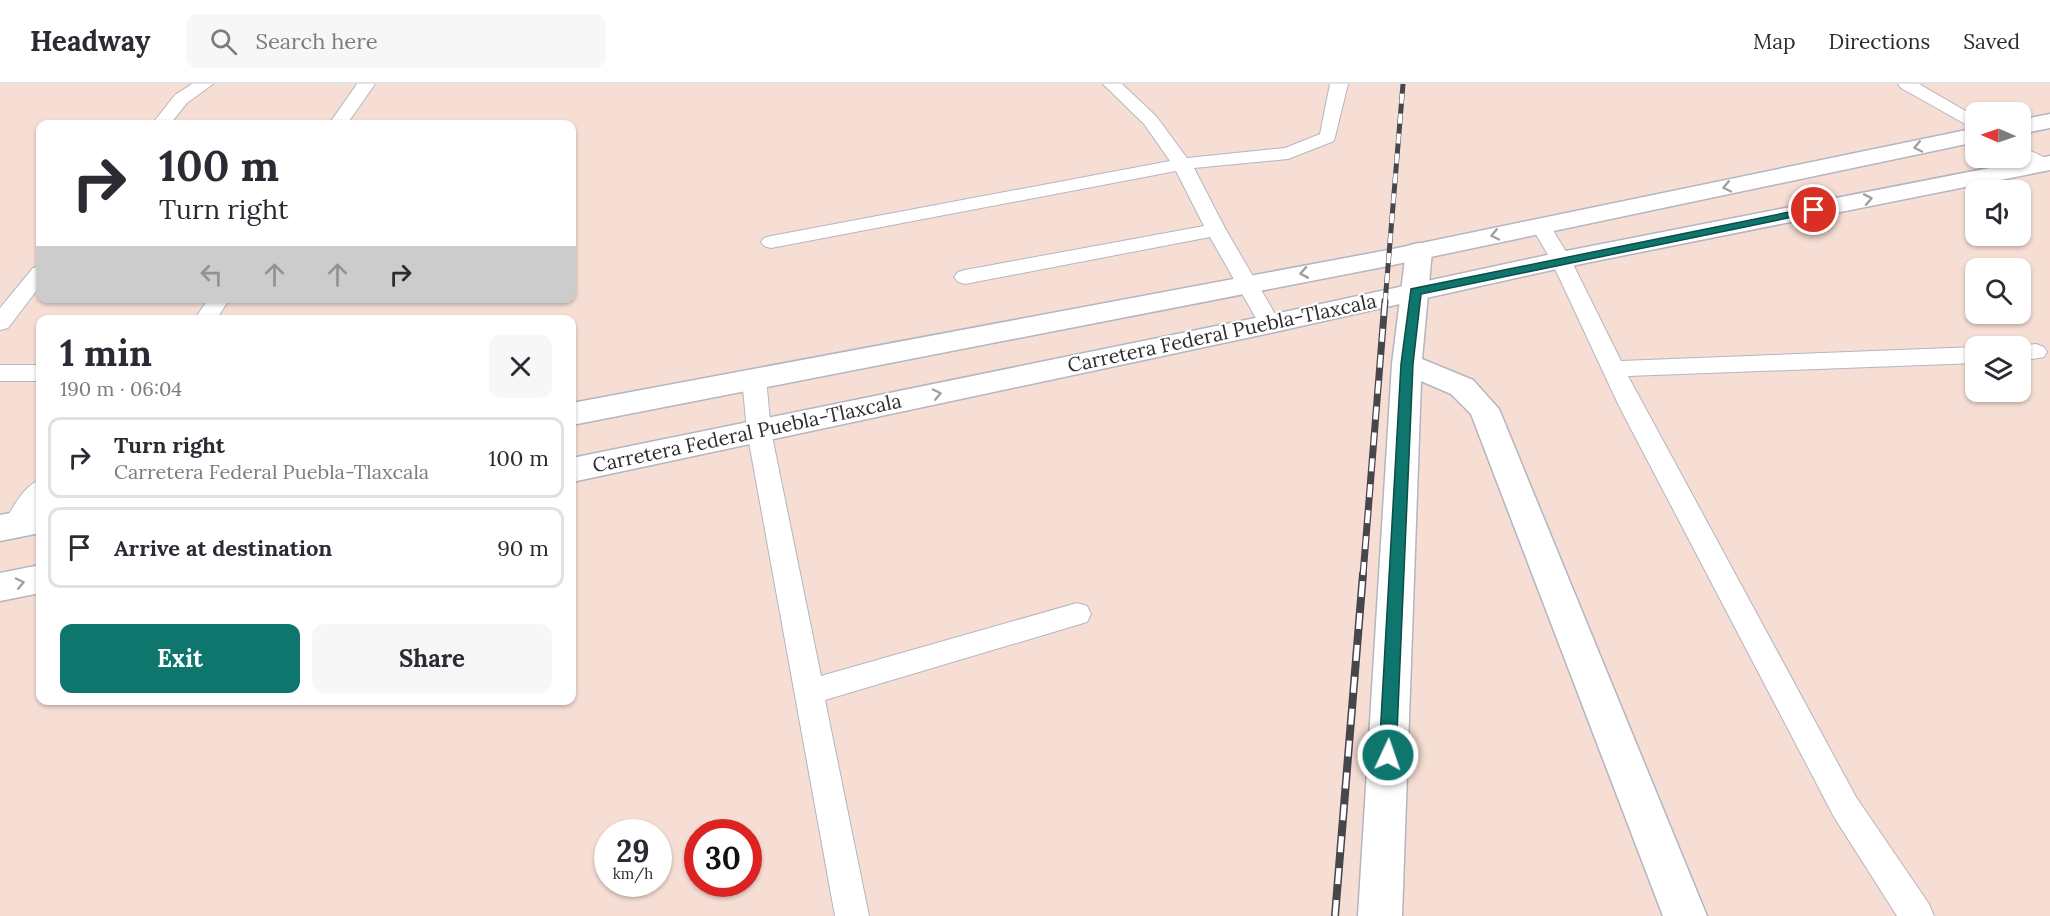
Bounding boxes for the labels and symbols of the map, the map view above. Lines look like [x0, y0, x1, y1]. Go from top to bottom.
north arrow [1965, 102, 2031, 168]
one-way arrow [1914, 140, 1924, 153]
one-way arrow [1723, 180, 1733, 193]
pin [1788, 184, 1839, 235]
one-way arrow [1863, 193, 1873, 206]
one-way arrow [1491, 228, 1501, 241]
one-way arrow [1299, 266, 1309, 279]
street label: Carretera Federal Puebla-Tlaxcala [1065, 288, 1379, 377]
street label: Carretera Federal Puebla-Tlaxcala [590, 388, 904, 477]
one-way arrow [932, 388, 942, 401]
one-way arrow [15, 577, 25, 590]
position arrow [1356, 723, 1420, 787]
speed limit sign: 30 [684, 819, 762, 897]

